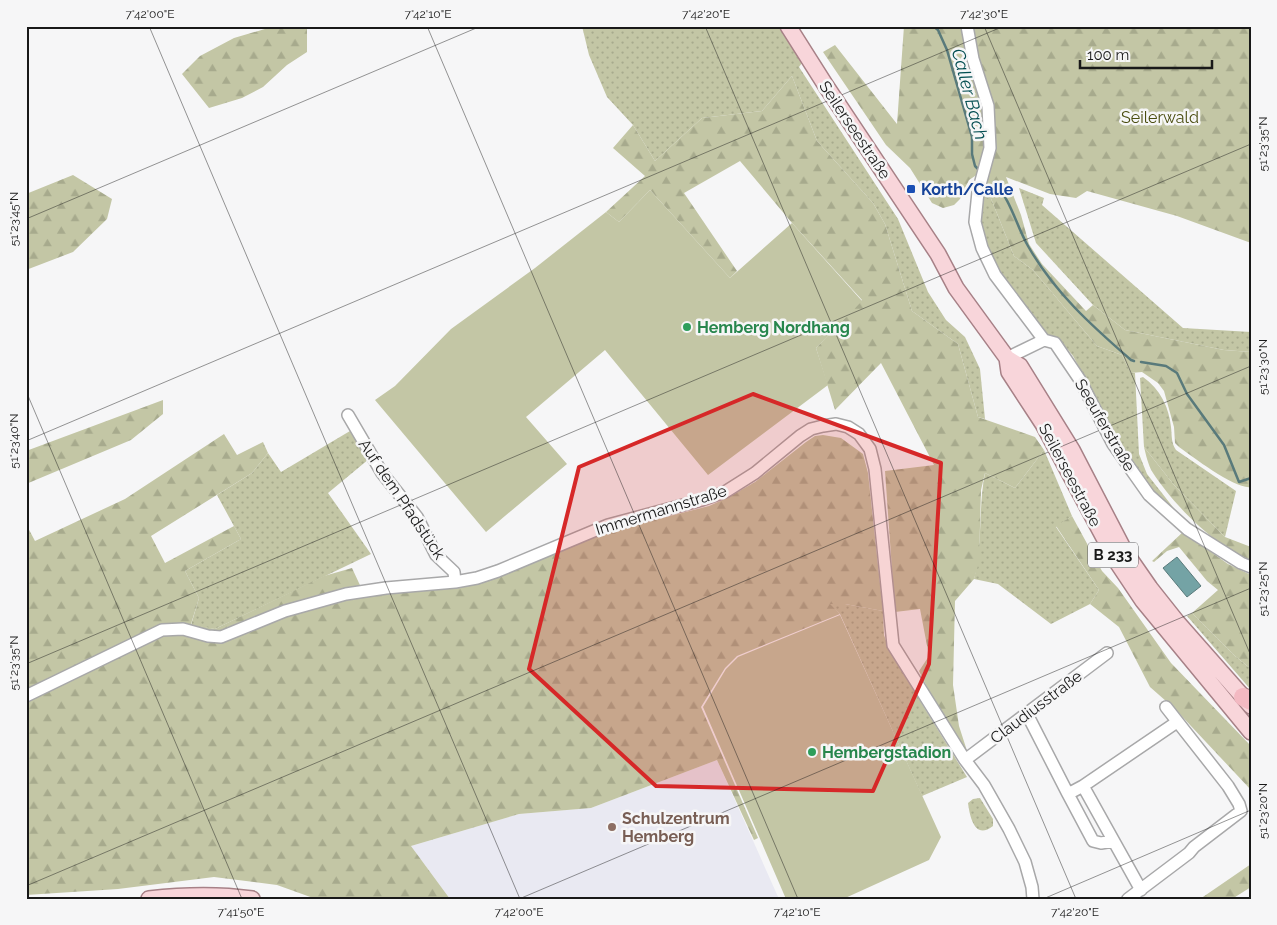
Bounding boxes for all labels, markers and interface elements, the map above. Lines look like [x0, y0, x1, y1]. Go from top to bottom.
text: 7°42'00"E [125, 7, 175, 21]
text: 7°42'10"E [405, 7, 451, 21]
text: 7°42'20"E [682, 7, 730, 21]
text: 7°42'30"E [960, 7, 1008, 21]
scale bar [1080, 38, 1212, 70]
water label: Caller Bach [948, 46, 992, 142]
text: 100 m [1087, 46, 1129, 64]
street label: Seilerseestraße [815, 77, 895, 183]
park label: Seilerwald [1121, 108, 1199, 127]
text: 51°23'35"N [1256, 116, 1270, 172]
place label: Korth/Calle [921, 180, 1014, 199]
marker: Korth/Calle [905, 183, 917, 195]
text: 51°23'45"N [7, 192, 21, 246]
place label: Hemberg Nordhang [697, 318, 850, 337]
marker: Hemberg Nordhang [681, 321, 693, 333]
text: 51°23'30"N [1256, 339, 1270, 395]
street label: Seeuferstraße [1071, 375, 1139, 475]
text: 51°23'40"N [7, 413, 21, 469]
street label: Seilerseestraße [1035, 420, 1105, 530]
street label: Auf dem Pfadstück [355, 435, 450, 563]
street label: Immermannstraße [593, 481, 729, 539]
road number: B 233 [1088, 542, 1138, 568]
text: 51°23'25"N [1256, 561, 1270, 617]
text: 51°23'35"N [7, 635, 21, 691]
street label: Claudiusstraße [986, 666, 1086, 748]
place label: Hembergstadion [822, 743, 951, 762]
marker: Hembergstadion [806, 746, 818, 758]
text: 51°23'20"N [1256, 783, 1270, 839]
place label: Schulzentrum Hemberg [622, 809, 730, 846]
marker: Schulzentrum Hemberg [606, 821, 618, 833]
text: 7°41'50"E [218, 905, 264, 919]
text: 7°42'00"E [494, 905, 544, 919]
text: 7°42'10"E [774, 905, 820, 919]
text: 7°42'20"E [1051, 905, 1099, 919]

